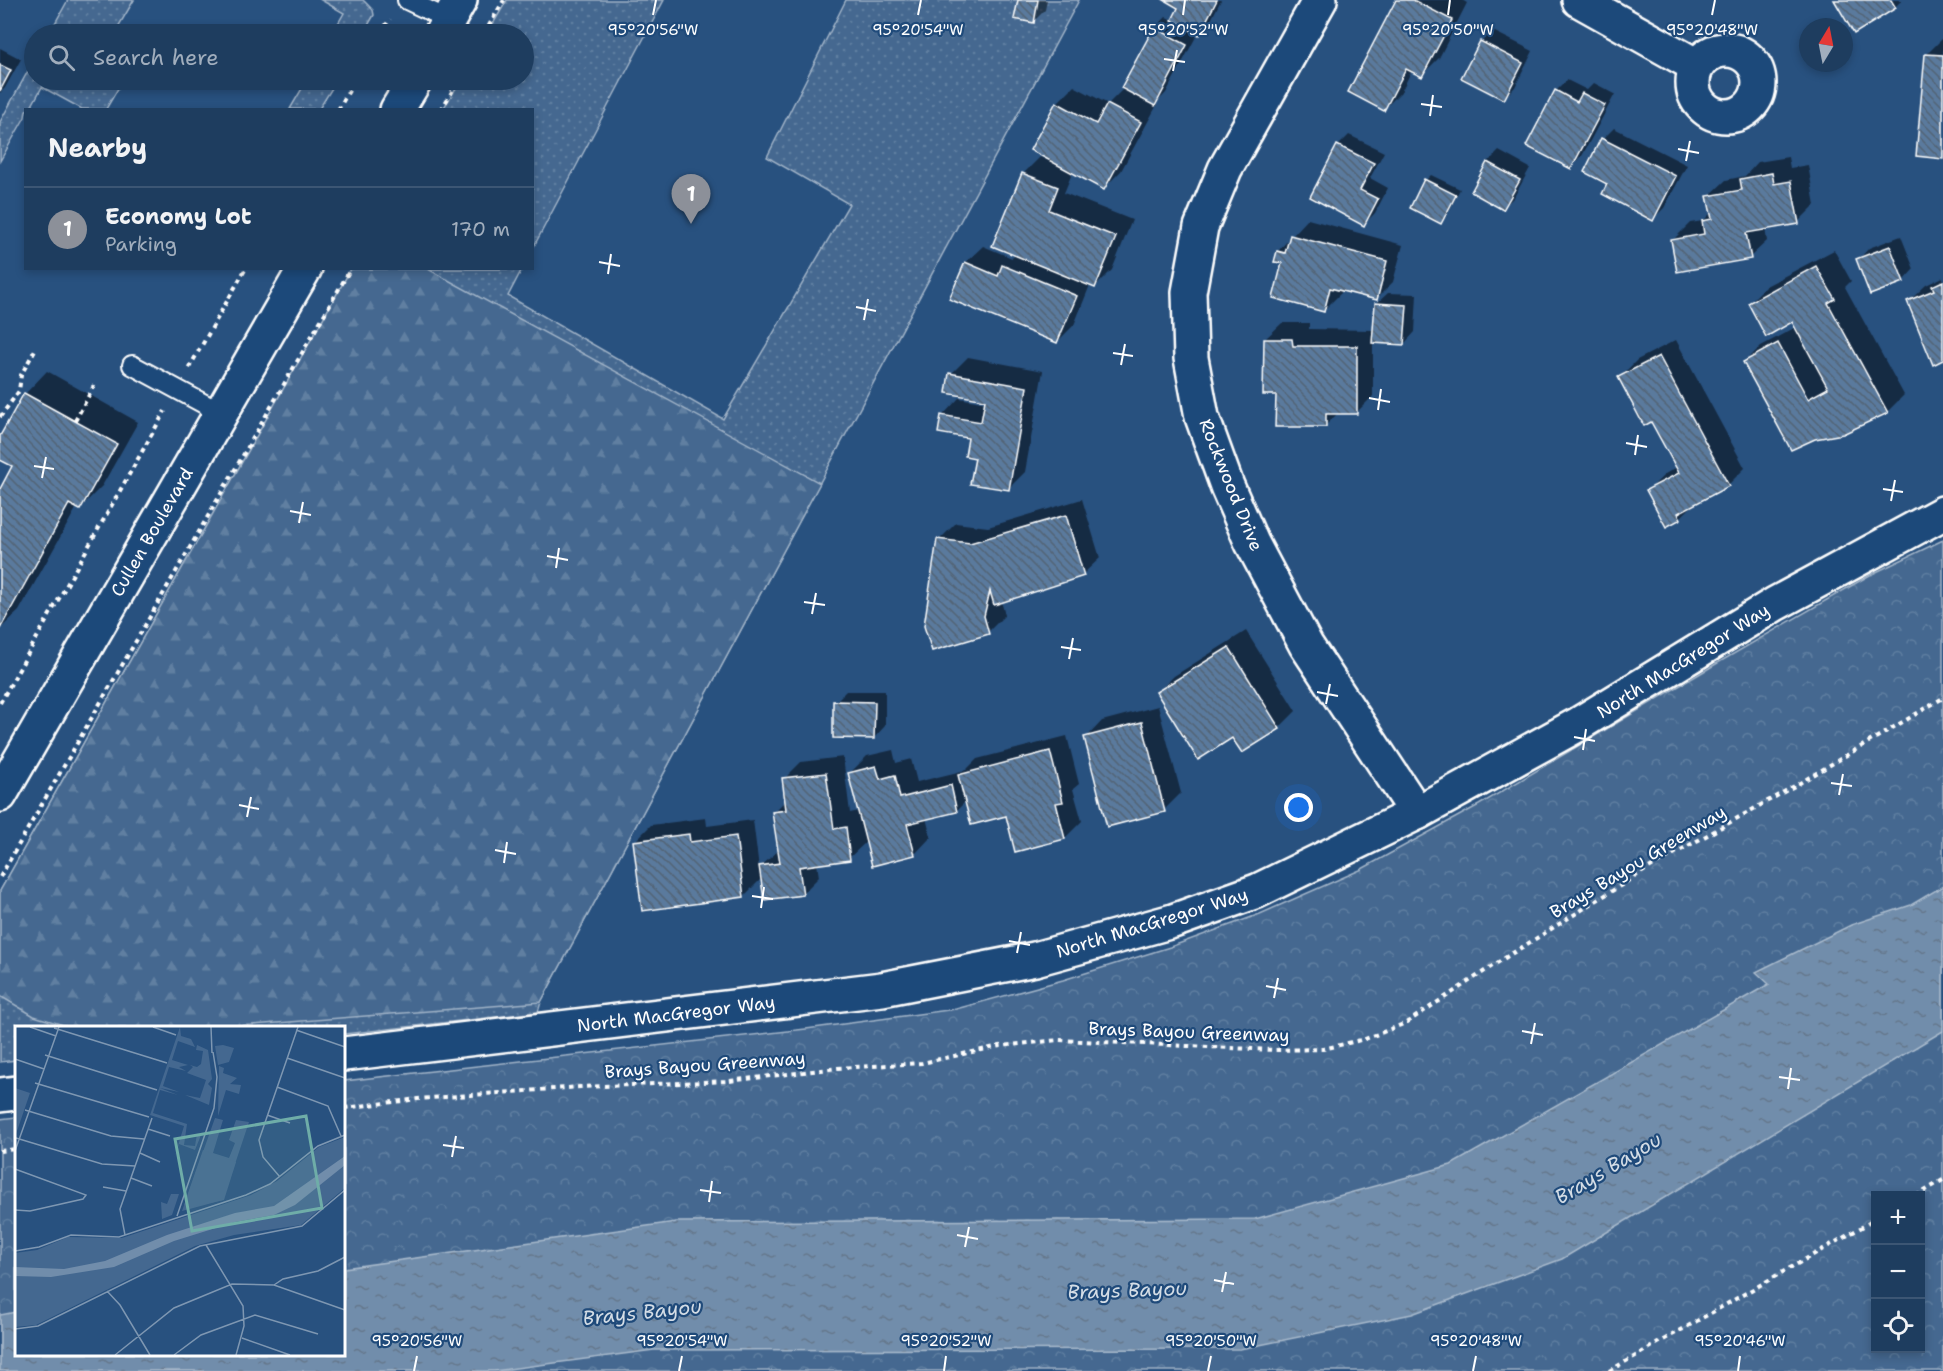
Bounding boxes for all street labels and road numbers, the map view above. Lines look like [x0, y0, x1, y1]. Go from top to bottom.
street label: Rockwood Drive [1194, 415, 1268, 555]
street label: Cullen Boulevard [105, 463, 199, 601]
street label: North MacGregor Way [1592, 598, 1774, 724]
street label: Brays Bayou Greenway [1545, 800, 1731, 924]
street label: North MacGregor Way [1053, 882, 1251, 964]
street label: North MacGregor Way [576, 990, 776, 1038]
street label: Brays Bayou Greenway [1088, 1016, 1290, 1048]
street label: Brays Bayou Greenway [604, 1046, 806, 1084]

